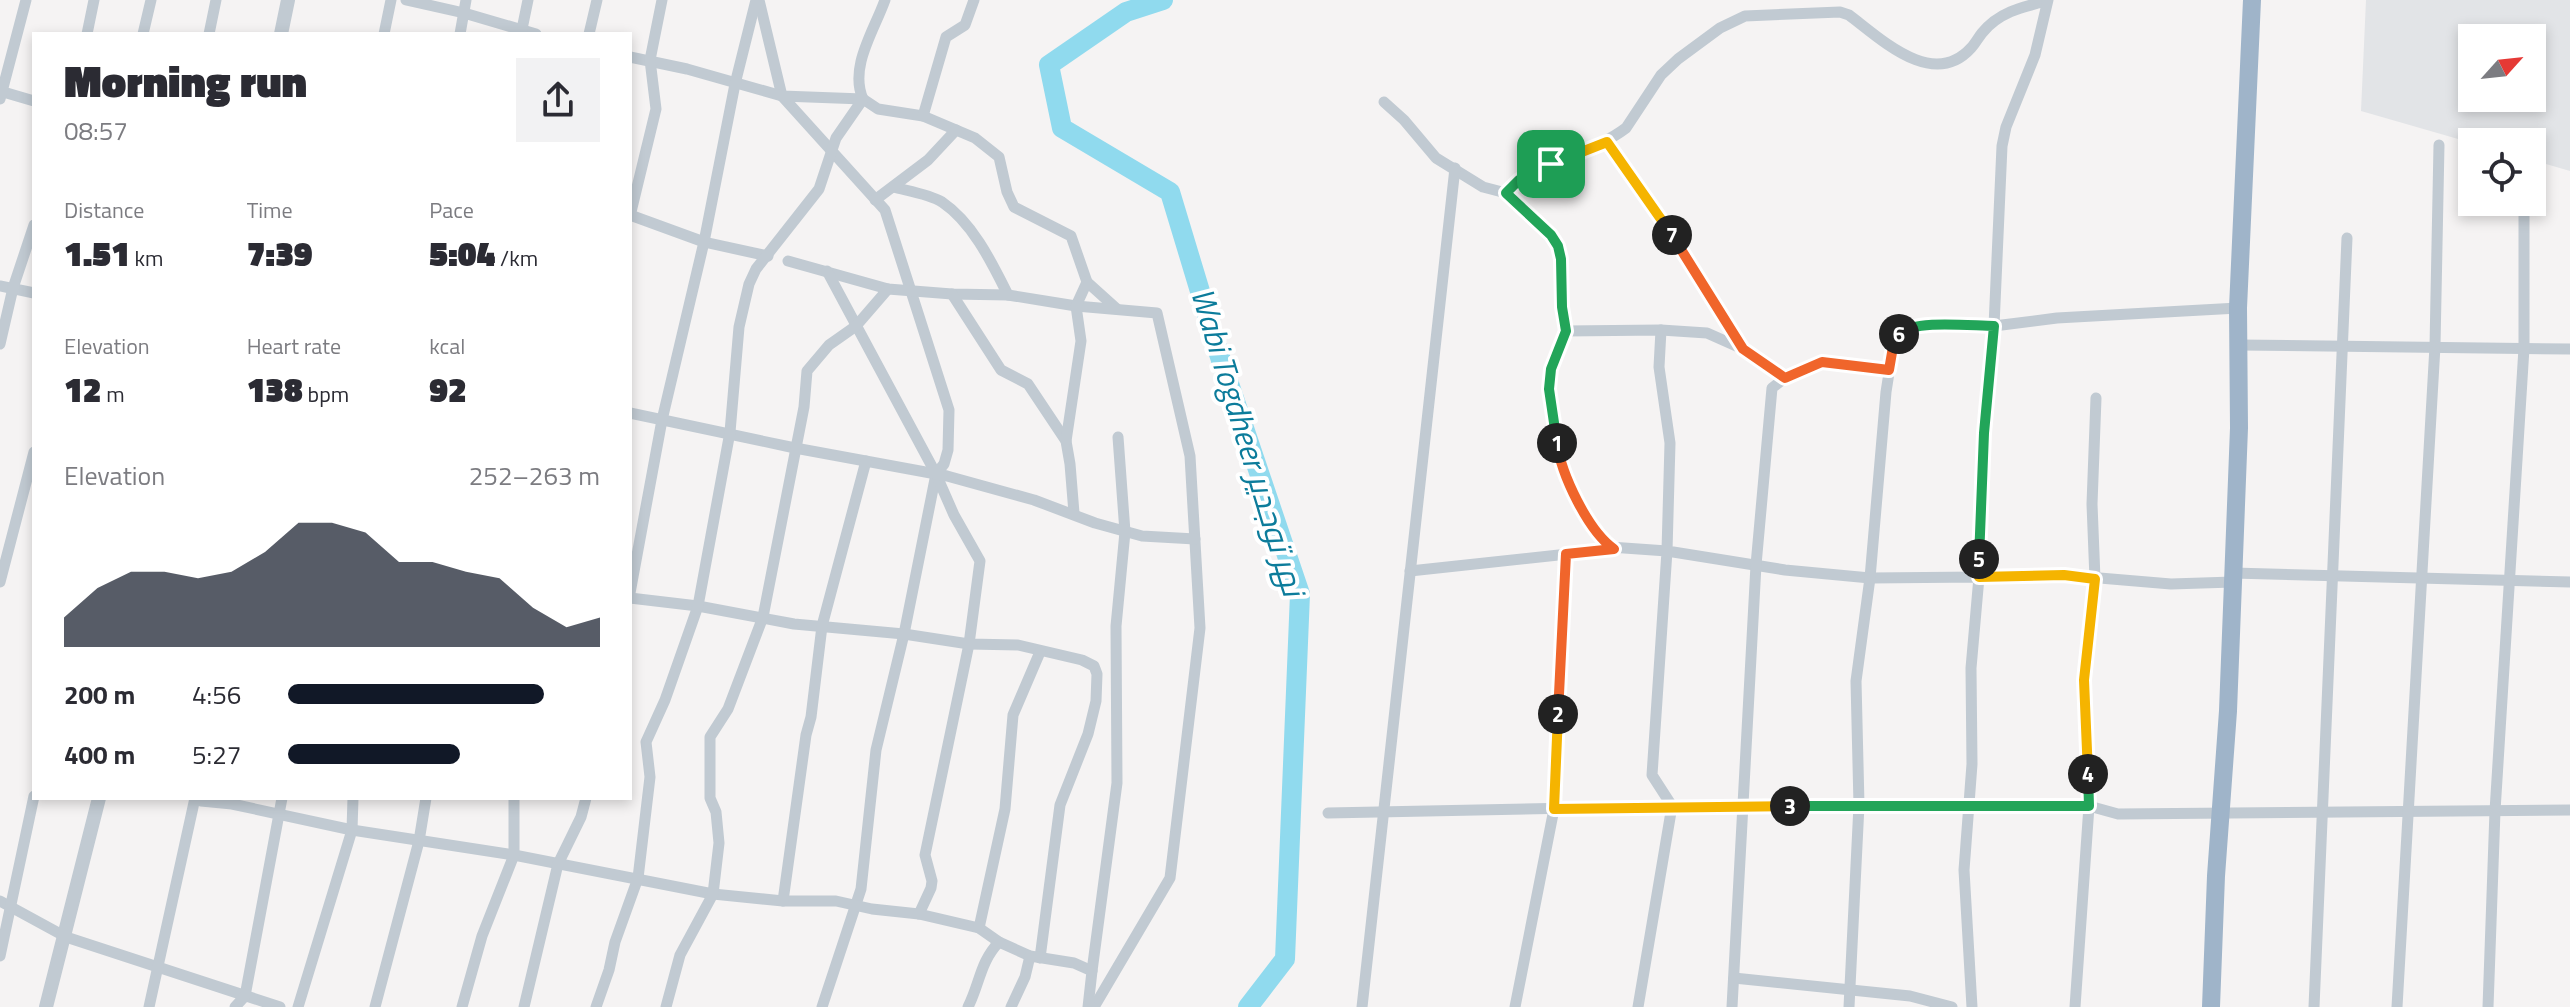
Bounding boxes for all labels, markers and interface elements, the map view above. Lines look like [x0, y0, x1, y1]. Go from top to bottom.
north arrow [2458, 24, 2546, 112]
map controls [2458, 24, 2546, 216]
text: Morning run [64, 47, 307, 114]
button: share [516, 58, 600, 142]
text: 08:57 [64, 111, 128, 150]
button: locate [2458, 128, 2546, 216]
pin [1517, 130, 1585, 198]
icon: arrive [1529, 142, 1573, 186]
text: Distance [64, 193, 144, 227]
text: Time [247, 193, 293, 227]
text: Pace [429, 193, 474, 227]
pin: 7 [1652, 215, 1692, 255]
text: 7 [1666, 218, 1678, 252]
text: 1.51 [64, 227, 130, 279]
text: 7:39 [247, 227, 313, 279]
text: 5:04 [429, 227, 495, 279]
text: km [130, 241, 163, 275]
text: /km [495, 241, 538, 275]
water label: Wabi Togdheer نهر توجدير [1179, 282, 1320, 605]
pin: 6 [1879, 314, 1919, 354]
text: 6 [1893, 317, 1905, 351]
text: Elevation [64, 329, 150, 363]
text: Heart rate [247, 329, 341, 363]
text: kcal [429, 329, 465, 363]
text: 12 [64, 363, 101, 415]
text: 138 [247, 363, 303, 415]
text: 92 [429, 363, 467, 415]
text: m [101, 377, 125, 411]
text: bpm [303, 377, 349, 411]
pin: 1 [1537, 423, 1577, 463]
text: 1 [1551, 426, 1563, 460]
text: Elevation [64, 456, 165, 495]
text: 252–263 m [469, 456, 600, 495]
pin: 5 [1959, 539, 1999, 579]
text: 5 [1973, 542, 1985, 576]
text: 200 m [64, 675, 135, 714]
text: 4:56 [192, 675, 241, 714]
pin: 2 [1538, 694, 1578, 734]
text: 2 [1552, 697, 1564, 731]
text: 400 m [64, 735, 135, 774]
text: 5:27 [192, 735, 241, 774]
pin: 4 [2068, 754, 2108, 794]
text: 4 [2082, 757, 2094, 791]
pin: 3 [1770, 786, 1810, 826]
text: 3 [1784, 789, 1796, 823]

